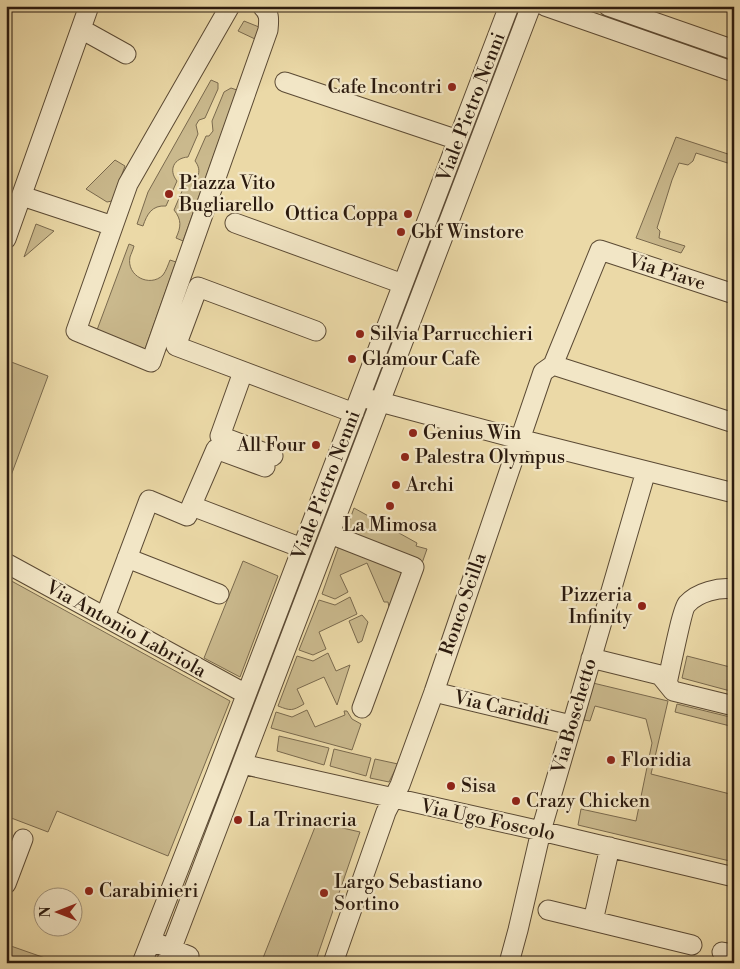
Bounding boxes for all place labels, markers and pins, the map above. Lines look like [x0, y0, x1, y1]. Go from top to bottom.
place label: Cafe Incontri [328, 75, 442, 99]
marker: Cafe Incontri [446, 81, 458, 93]
place label: Piazza Vito Bugliarello [178, 171, 275, 217]
marker: Piazza Vito Bugliarello [163, 188, 175, 200]
place label: Ottica Coppa [285, 202, 398, 226]
marker: Ottica Coppa [402, 208, 414, 220]
place label: Gbf Winstore [411, 220, 524, 244]
marker: Gbf Winstore [395, 226, 407, 238]
place label: Silvia Parrucchieri [370, 322, 533, 346]
marker: Silvia Parrucchieri [354, 328, 366, 340]
place label: Glamour Cafè [362, 347, 480, 371]
marker: Glamour Cafè [346, 353, 358, 365]
place label: Genius Win [423, 421, 521, 445]
marker: Genius Win [407, 427, 419, 439]
place label: All Four [236, 433, 306, 457]
marker: All Four [310, 439, 322, 451]
place label: Palestra Olympus [415, 445, 565, 469]
marker: Palestra Olympus [399, 451, 411, 463]
place label: Archi [405, 473, 454, 497]
marker: Archi [390, 479, 402, 491]
marker: La Mimosa [384, 500, 396, 512]
place label: La Mimosa [343, 513, 438, 537]
place label: Pizzeria Infinity [560, 583, 633, 629]
marker: Pizzeria Infinity [636, 600, 648, 612]
place label: Floridia [621, 748, 692, 772]
marker: Floridia [605, 754, 617, 766]
place label: Sisa [461, 774, 496, 798]
marker: Sisa [445, 780, 457, 792]
place label: Crazy Chicken [526, 789, 650, 813]
marker: Crazy Chicken [510, 795, 522, 807]
place label: La Trinacria [248, 808, 357, 832]
marker: La Trinacria [232, 814, 244, 826]
place label: Largo Sebastiano Sortino [334, 870, 483, 916]
place label: Carabinieri [99, 879, 199, 903]
marker: Carabinieri [83, 885, 95, 897]
marker: Largo Sebastiano Sortino [318, 887, 330, 899]

